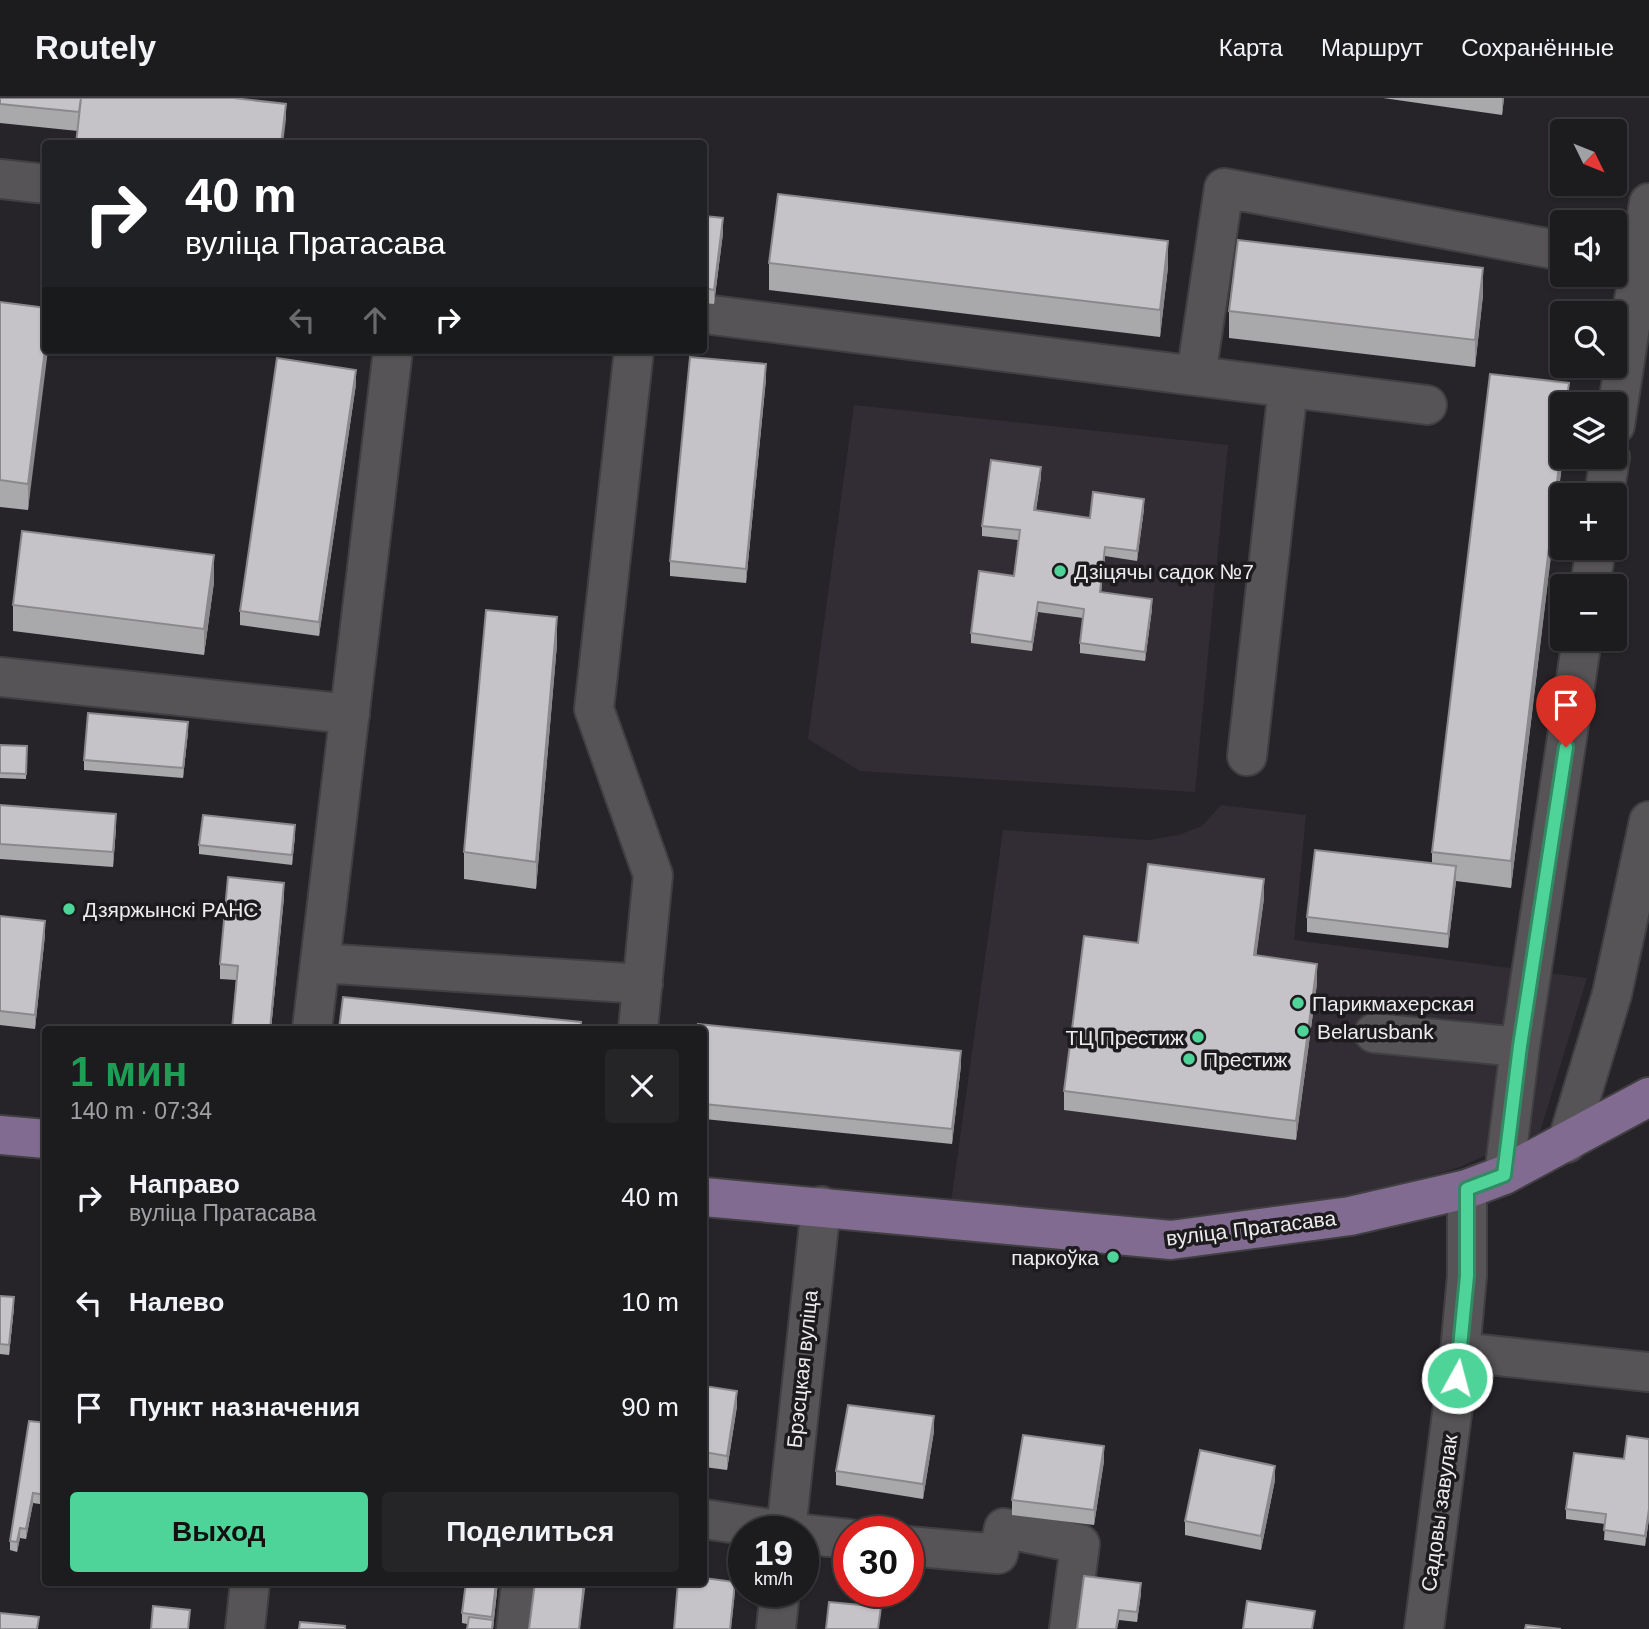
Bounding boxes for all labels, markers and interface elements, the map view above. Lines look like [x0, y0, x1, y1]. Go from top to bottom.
text: Routely [35, 29, 156, 66]
text: Карта [1219, 34, 1283, 61]
text: Маршрут [1321, 34, 1423, 61]
text: Сохранённые [1461, 34, 1614, 61]
north arrow [1550, 119, 1628, 196]
map controls [1550, 119, 1627, 651]
icon: right [70, 168, 161, 259]
text: 40 m [185, 168, 297, 222]
button: sound [1550, 210, 1627, 287]
text: вуліца Пратасава [185, 225, 446, 261]
icon: left [283, 301, 321, 339]
icon: ahead [356, 301, 394, 339]
icon: right [429, 301, 467, 339]
button: search [1550, 301, 1627, 378]
button: layers [1550, 392, 1627, 469]
button: + [1550, 483, 1627, 560]
place label: Дзіцячы садок №7 [1074, 560, 1254, 583]
marker: Дзіцячы садок №7 [1052, 563, 1068, 579]
button: − [1550, 574, 1627, 651]
pin [1536, 675, 1596, 747]
icon: arrive [1547, 686, 1585, 724]
place label: Дзяржынскі РАНС [83, 898, 258, 921]
marker: Дзяржынскі РАНС [61, 901, 77, 917]
place label: Парикмахерская [1312, 992, 1474, 1015]
marker: Парикмахерская [1290, 995, 1306, 1011]
place label: Belarusbank [1317, 1020, 1434, 1043]
marker: Belarusbank [1295, 1023, 1311, 1039]
place label: ТЦ Престиж [1065, 1026, 1184, 1049]
marker: ТЦ Престиж [1190, 1029, 1206, 1045]
text: 1 мин [70, 1048, 187, 1095]
place label: Престиж [1203, 1048, 1287, 1071]
button: close [605, 1049, 679, 1123]
marker: Престиж [1181, 1051, 1197, 1067]
text: 140 m · 07:34 [70, 1098, 212, 1124]
text: Направо [129, 1169, 240, 1199]
icon: right [70, 1179, 108, 1217]
text: 40 m [621, 1182, 679, 1212]
text: вуліца Пратасава [129, 1200, 316, 1226]
street label: вуліца Пратасава [1165, 1206, 1338, 1250]
place label: паркоўка [1011, 1246, 1099, 1269]
marker: паркоўка [1105, 1249, 1121, 1265]
icon: left [70, 1284, 108, 1322]
text: Налево [129, 1287, 224, 1317]
text: 10 m [621, 1287, 679, 1317]
street label: Брэсцкая вуліца [782, 1289, 822, 1449]
position arrow [1420, 1341, 1494, 1415]
icon: arrive [70, 1389, 108, 1427]
text: Пункт назначения [129, 1392, 360, 1422]
text: 90 m [621, 1392, 679, 1422]
street label: Садовы завулак [1417, 1432, 1462, 1593]
button: Выход [70, 1492, 368, 1572]
button: Поделиться [382, 1492, 679, 1572]
speed limit sign: 30 [833, 1516, 924, 1607]
text: 19 [754, 1533, 793, 1572]
text: km/h [754, 1569, 793, 1589]

